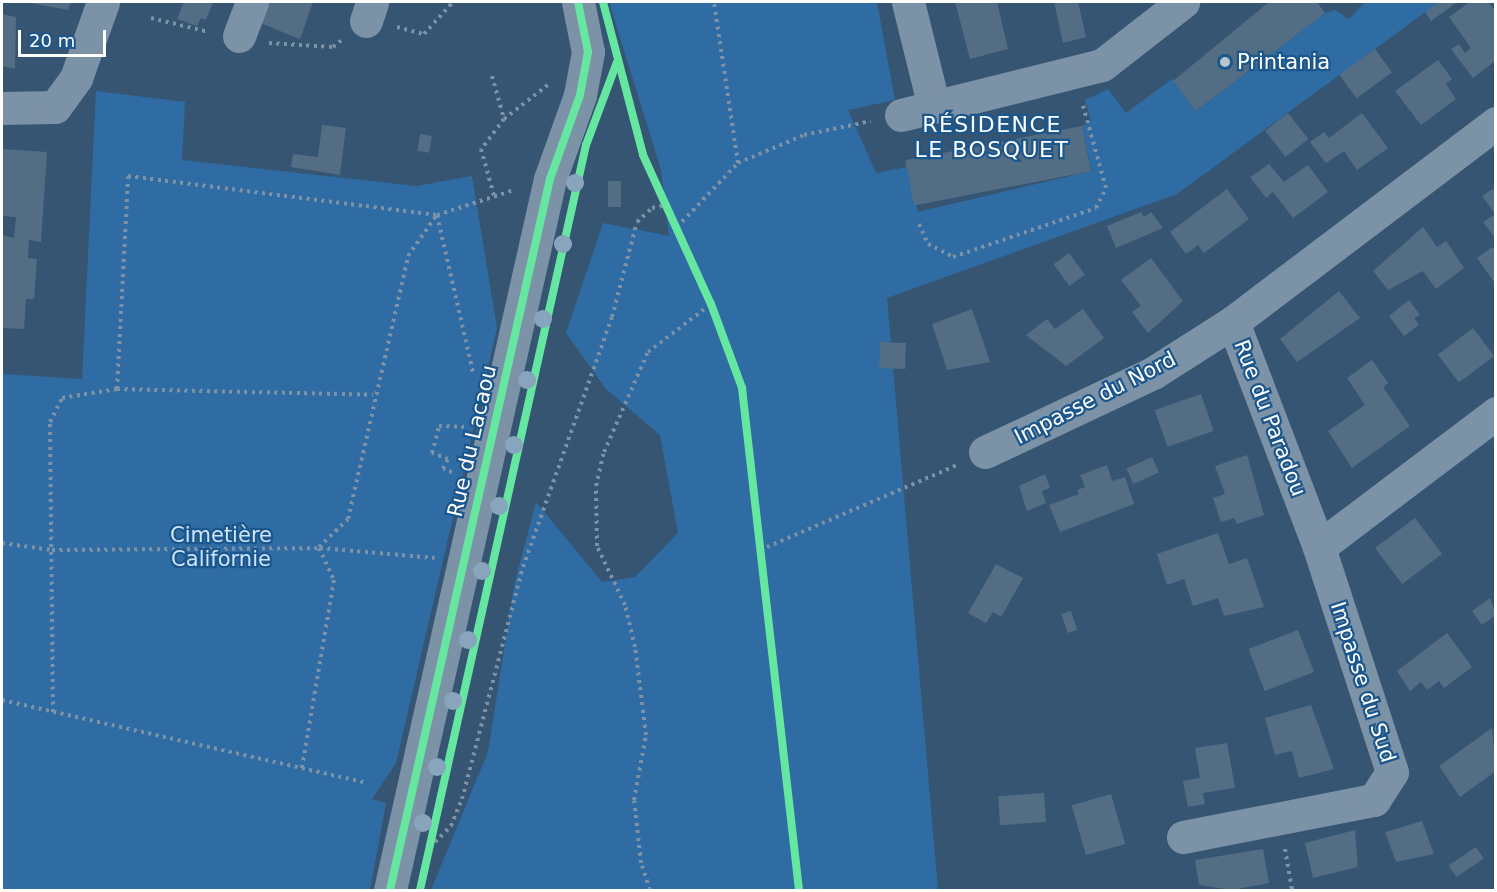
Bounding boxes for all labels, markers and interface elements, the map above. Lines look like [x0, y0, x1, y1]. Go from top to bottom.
scale bar [21, 18, 110, 56]
text: 20 m [29, 30, 75, 51]
place label: Printania [1237, 49, 1330, 75]
marker: Printania [1218, 55, 1232, 69]
district label: RÉSIDENCE LE BOSQUET [915, 111, 1069, 162]
street label: Rue du Paradou [1229, 336, 1311, 500]
street label: Impasse du Nord [1010, 346, 1180, 450]
street label: Rue du Lacaou [442, 363, 502, 519]
park label: Cimetière Californie [170, 522, 272, 572]
street label: Impasse du Sud [1325, 598, 1401, 766]

